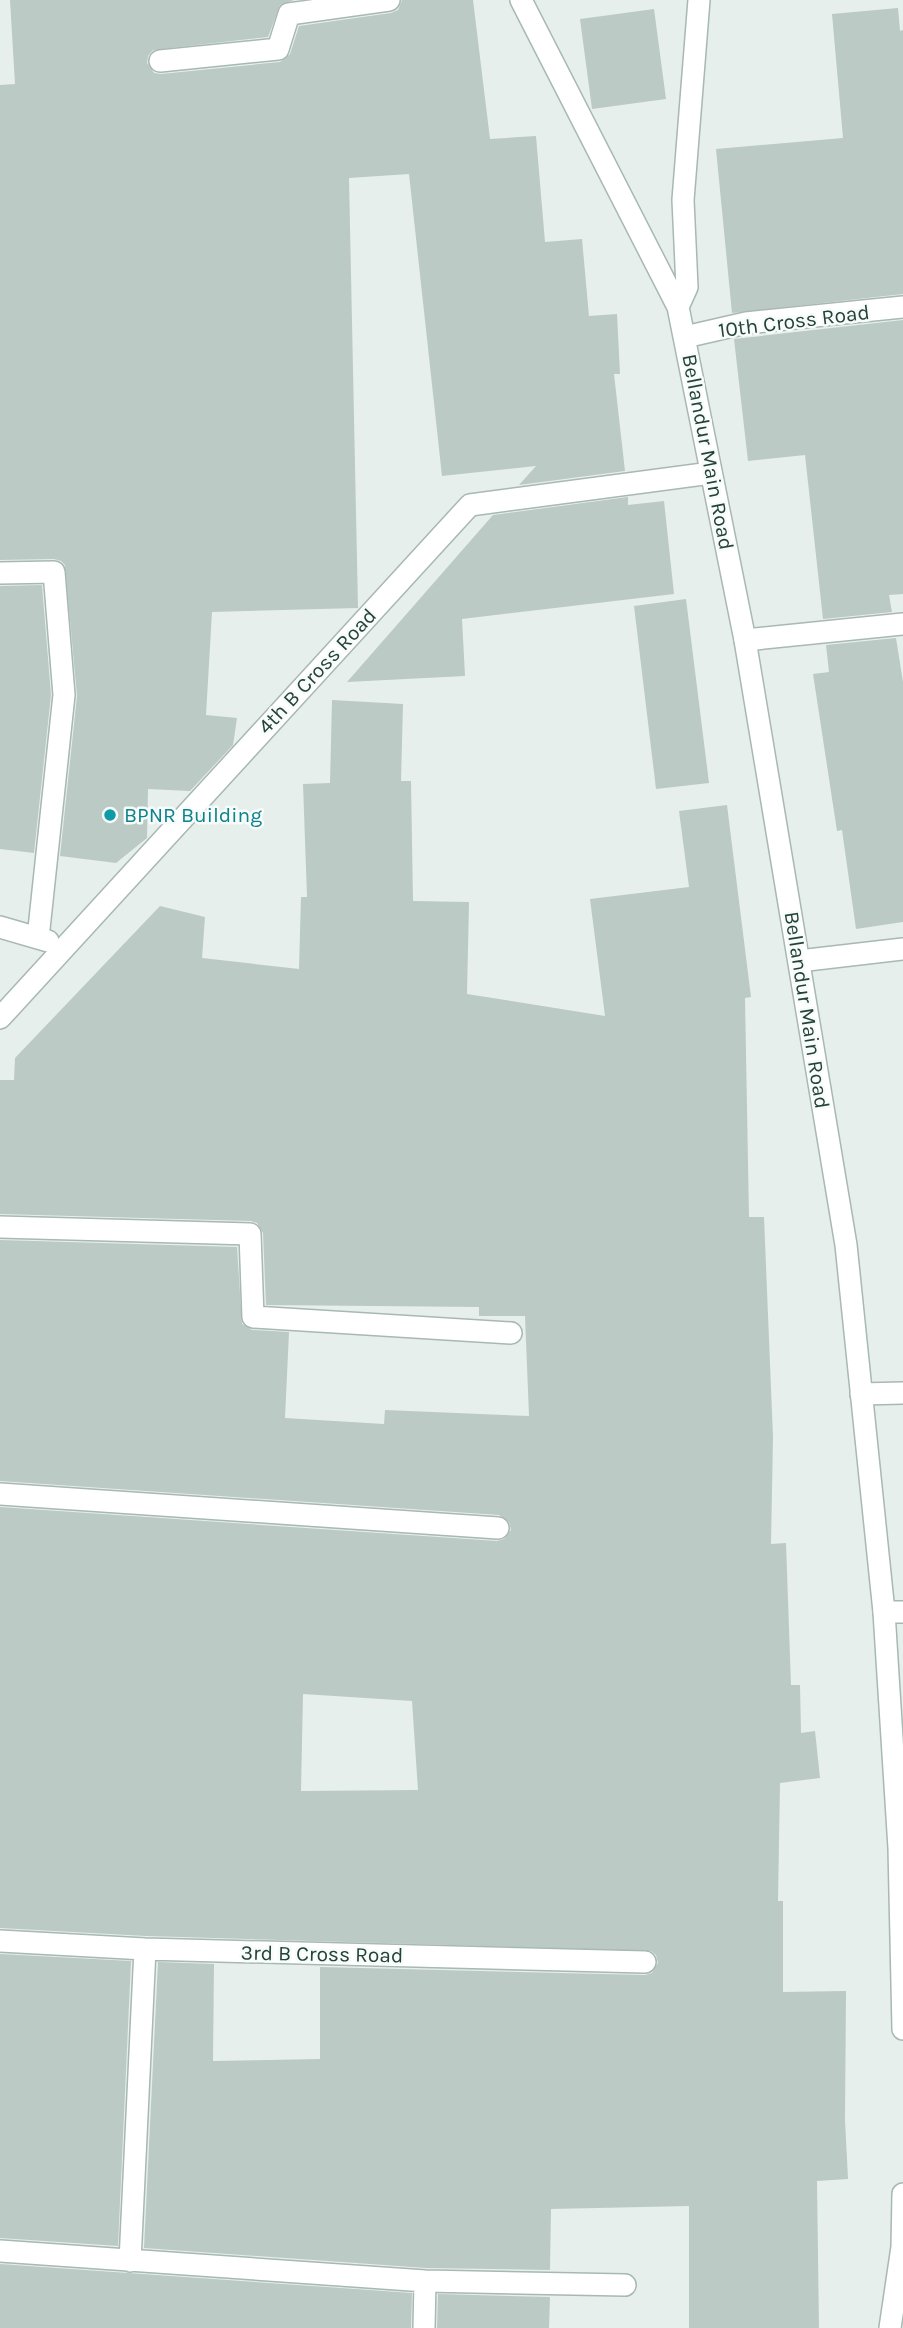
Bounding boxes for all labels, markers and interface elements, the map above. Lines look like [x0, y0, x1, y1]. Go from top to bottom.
street label: 10th Cross Road [717, 300, 871, 342]
street label: Bellandur Main Road [677, 352, 739, 552]
street label: 4th B Cross Road [253, 603, 381, 739]
place label: BPNR Building [124, 803, 262, 827]
marker: BPNR Building [102, 807, 118, 823]
street label: Bellandur Main Road [780, 910, 834, 1110]
street label: 3rd B Cross Road [240, 1941, 404, 1967]

